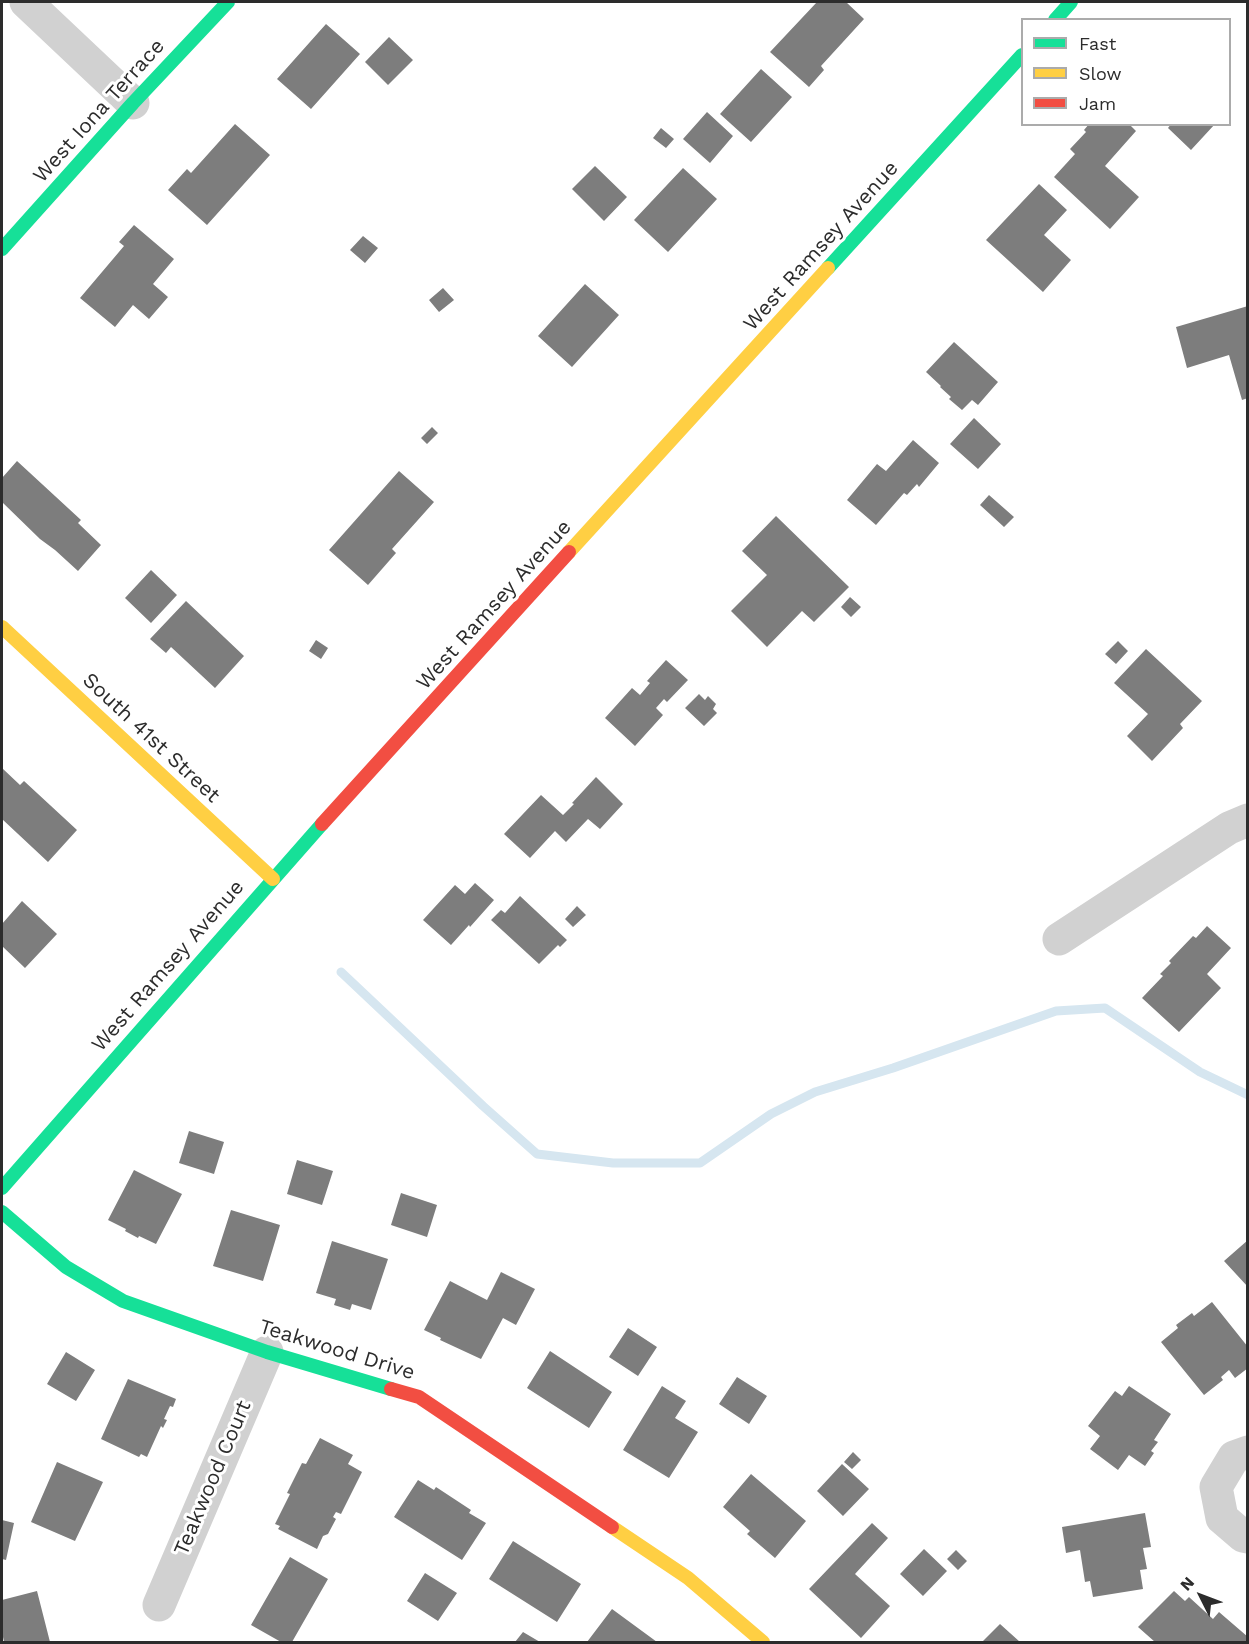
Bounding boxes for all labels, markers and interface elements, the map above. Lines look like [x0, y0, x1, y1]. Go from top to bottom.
legend [1021, 18, 1231, 126]
text: Fast [1079, 33, 1116, 54]
street label: West Iona Terrace [28, 34, 170, 188]
text: Slow [1079, 63, 1122, 84]
text: Jam [1079, 93, 1116, 114]
street label: West Ramsey Avenue [738, 156, 904, 336]
street label: West Ramsey Avenue [411, 515, 577, 695]
street label: South 41st Street [77, 668, 225, 808]
street label: West Ramsey Avenue [87, 875, 249, 1057]
street label: Teakwood Drive [256, 1314, 418, 1386]
street label: Teakwood Court [169, 1397, 257, 1559]
north arrow [1171, 1566, 1231, 1626]
text: N [1176, 1573, 1198, 1594]

